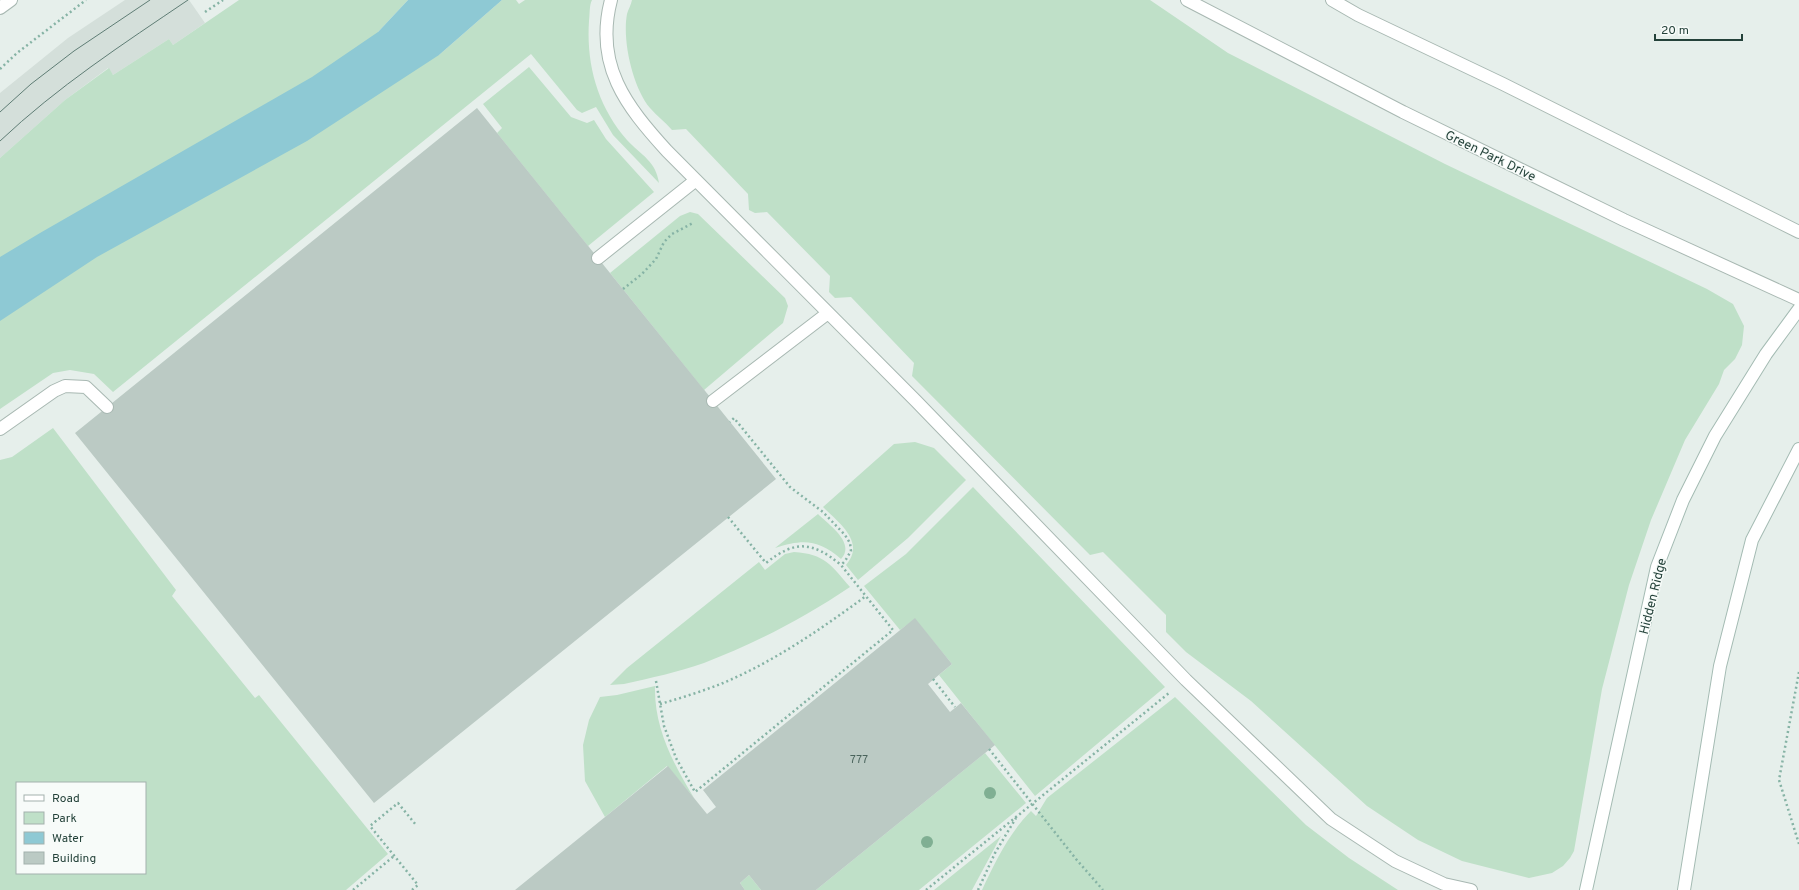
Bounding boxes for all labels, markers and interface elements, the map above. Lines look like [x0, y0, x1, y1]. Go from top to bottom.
scale bar [1655, 16, 1742, 42]
text: 20 m [1661, 23, 1689, 39]
street label: Green Park Drive [1442, 128, 1538, 186]
street label: Hidden Ridge [1637, 557, 1671, 636]
house number: 777 [850, 753, 868, 767]
legend [16, 782, 146, 874]
text: Road [52, 791, 80, 807]
text: Park [52, 811, 77, 827]
text: Water [52, 831, 84, 847]
text: Building [52, 851, 96, 867]

